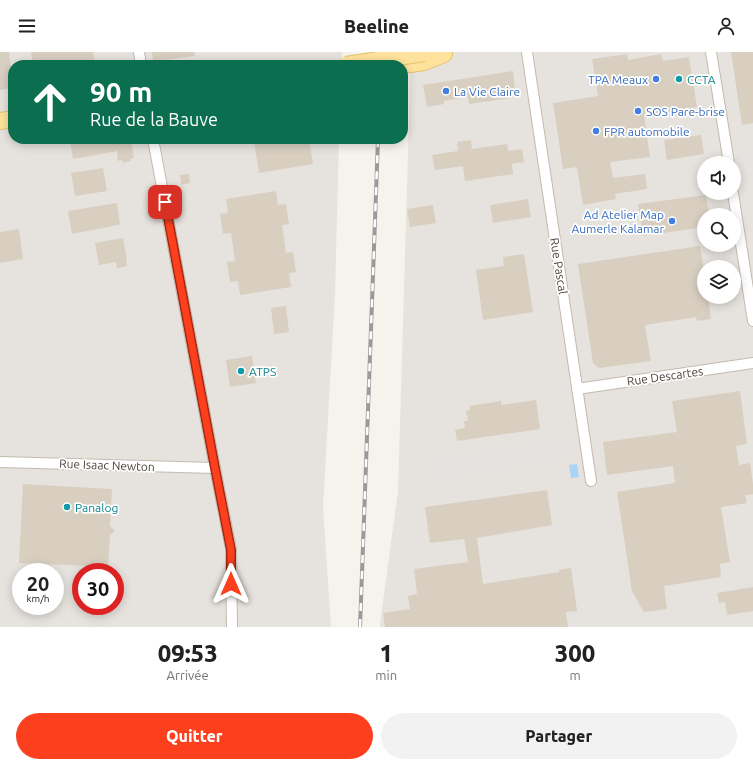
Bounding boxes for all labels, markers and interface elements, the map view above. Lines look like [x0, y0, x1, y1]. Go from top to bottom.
icon: menu [16, 15, 38, 37]
icon: person [715, 15, 737, 37]
text: Beeline [344, 16, 409, 36]
place label: TPA Meaux [588, 73, 648, 86]
place label: CCTA [687, 73, 716, 86]
marker: TPA Meaux [651, 74, 661, 84]
marker: CCTA [674, 74, 684, 84]
icon: ahead [24, 76, 76, 128]
text: 90 m [90, 76, 152, 107]
place label: La Vie Claire [454, 85, 520, 98]
marker: La Vie Claire [441, 86, 451, 96]
place label: SOS Pare-brise [646, 105, 725, 118]
marker: SOS Pare-brise [633, 106, 643, 116]
text: Rue de la Bauve [90, 109, 218, 129]
place label: FPR automobile [604, 125, 690, 138]
marker: FPR automobile [591, 126, 601, 136]
map controls [697, 156, 741, 304]
button: sound [697, 156, 741, 200]
pin [148, 185, 182, 219]
icon: arrive [154, 191, 176, 213]
place label: Ad Atelier Map Aumerle Kalamar [571, 208, 664, 235]
button: search [697, 208, 741, 252]
marker: Ad Atelier Map Aumerle Kalamar [667, 216, 677, 226]
street label: Rue Pascal [548, 237, 570, 295]
button: layers [697, 260, 741, 304]
street label: Rue Descartes [626, 364, 704, 388]
place label: ATPS [249, 365, 276, 378]
marker: ATPS [236, 366, 246, 376]
street label: Rue Isaac Newton [59, 457, 155, 473]
place label: Panalog [75, 501, 118, 514]
marker: Panalog [62, 502, 72, 512]
speed limit sign: 30 [72, 563, 124, 615]
position arrow [210, 563, 252, 605]
text: 20 [27, 572, 49, 595]
text: km/h [26, 593, 50, 604]
text: 09:53 [158, 640, 218, 667]
text: 1 [379, 640, 393, 667]
text: 300 [555, 640, 595, 667]
text: Arrivée [167, 668, 209, 682]
text: min [375, 668, 397, 682]
text: m [569, 668, 581, 682]
button: Quitter [16, 713, 373, 759]
button: Partager [381, 713, 737, 759]

